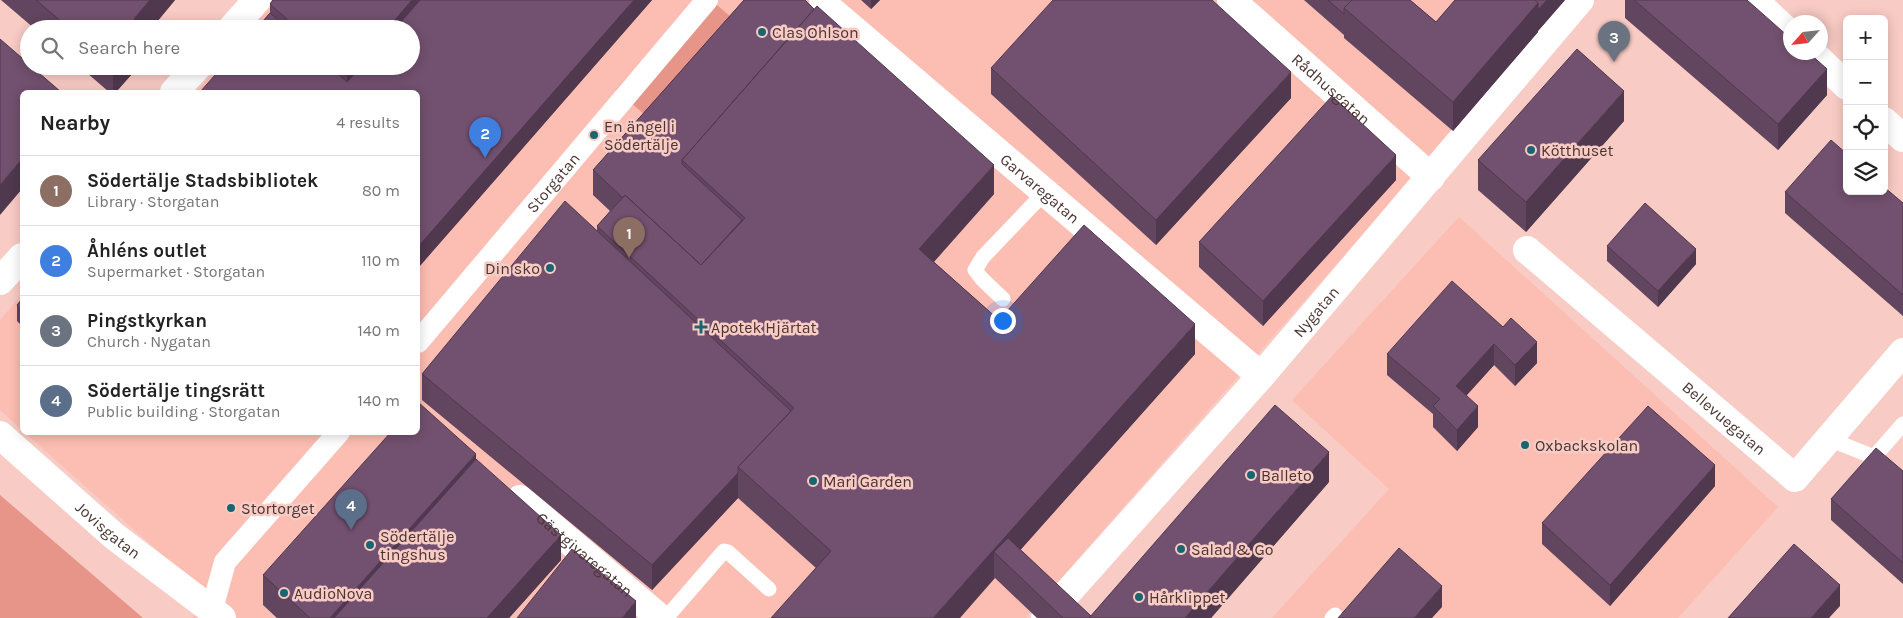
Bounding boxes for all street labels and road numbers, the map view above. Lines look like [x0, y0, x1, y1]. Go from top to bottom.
street label: Rådhusgatan [1288, 50, 1374, 129]
street label: Storgatan [523, 149, 584, 216]
street label: Garvaregatan [996, 150, 1083, 228]
street label: Nygatan [1289, 283, 1343, 341]
street label: Bellevuegatan [1678, 377, 1770, 459]
street label: Jovisgatan [72, 498, 144, 563]
street label: Gästgivaregatan [532, 508, 637, 601]

